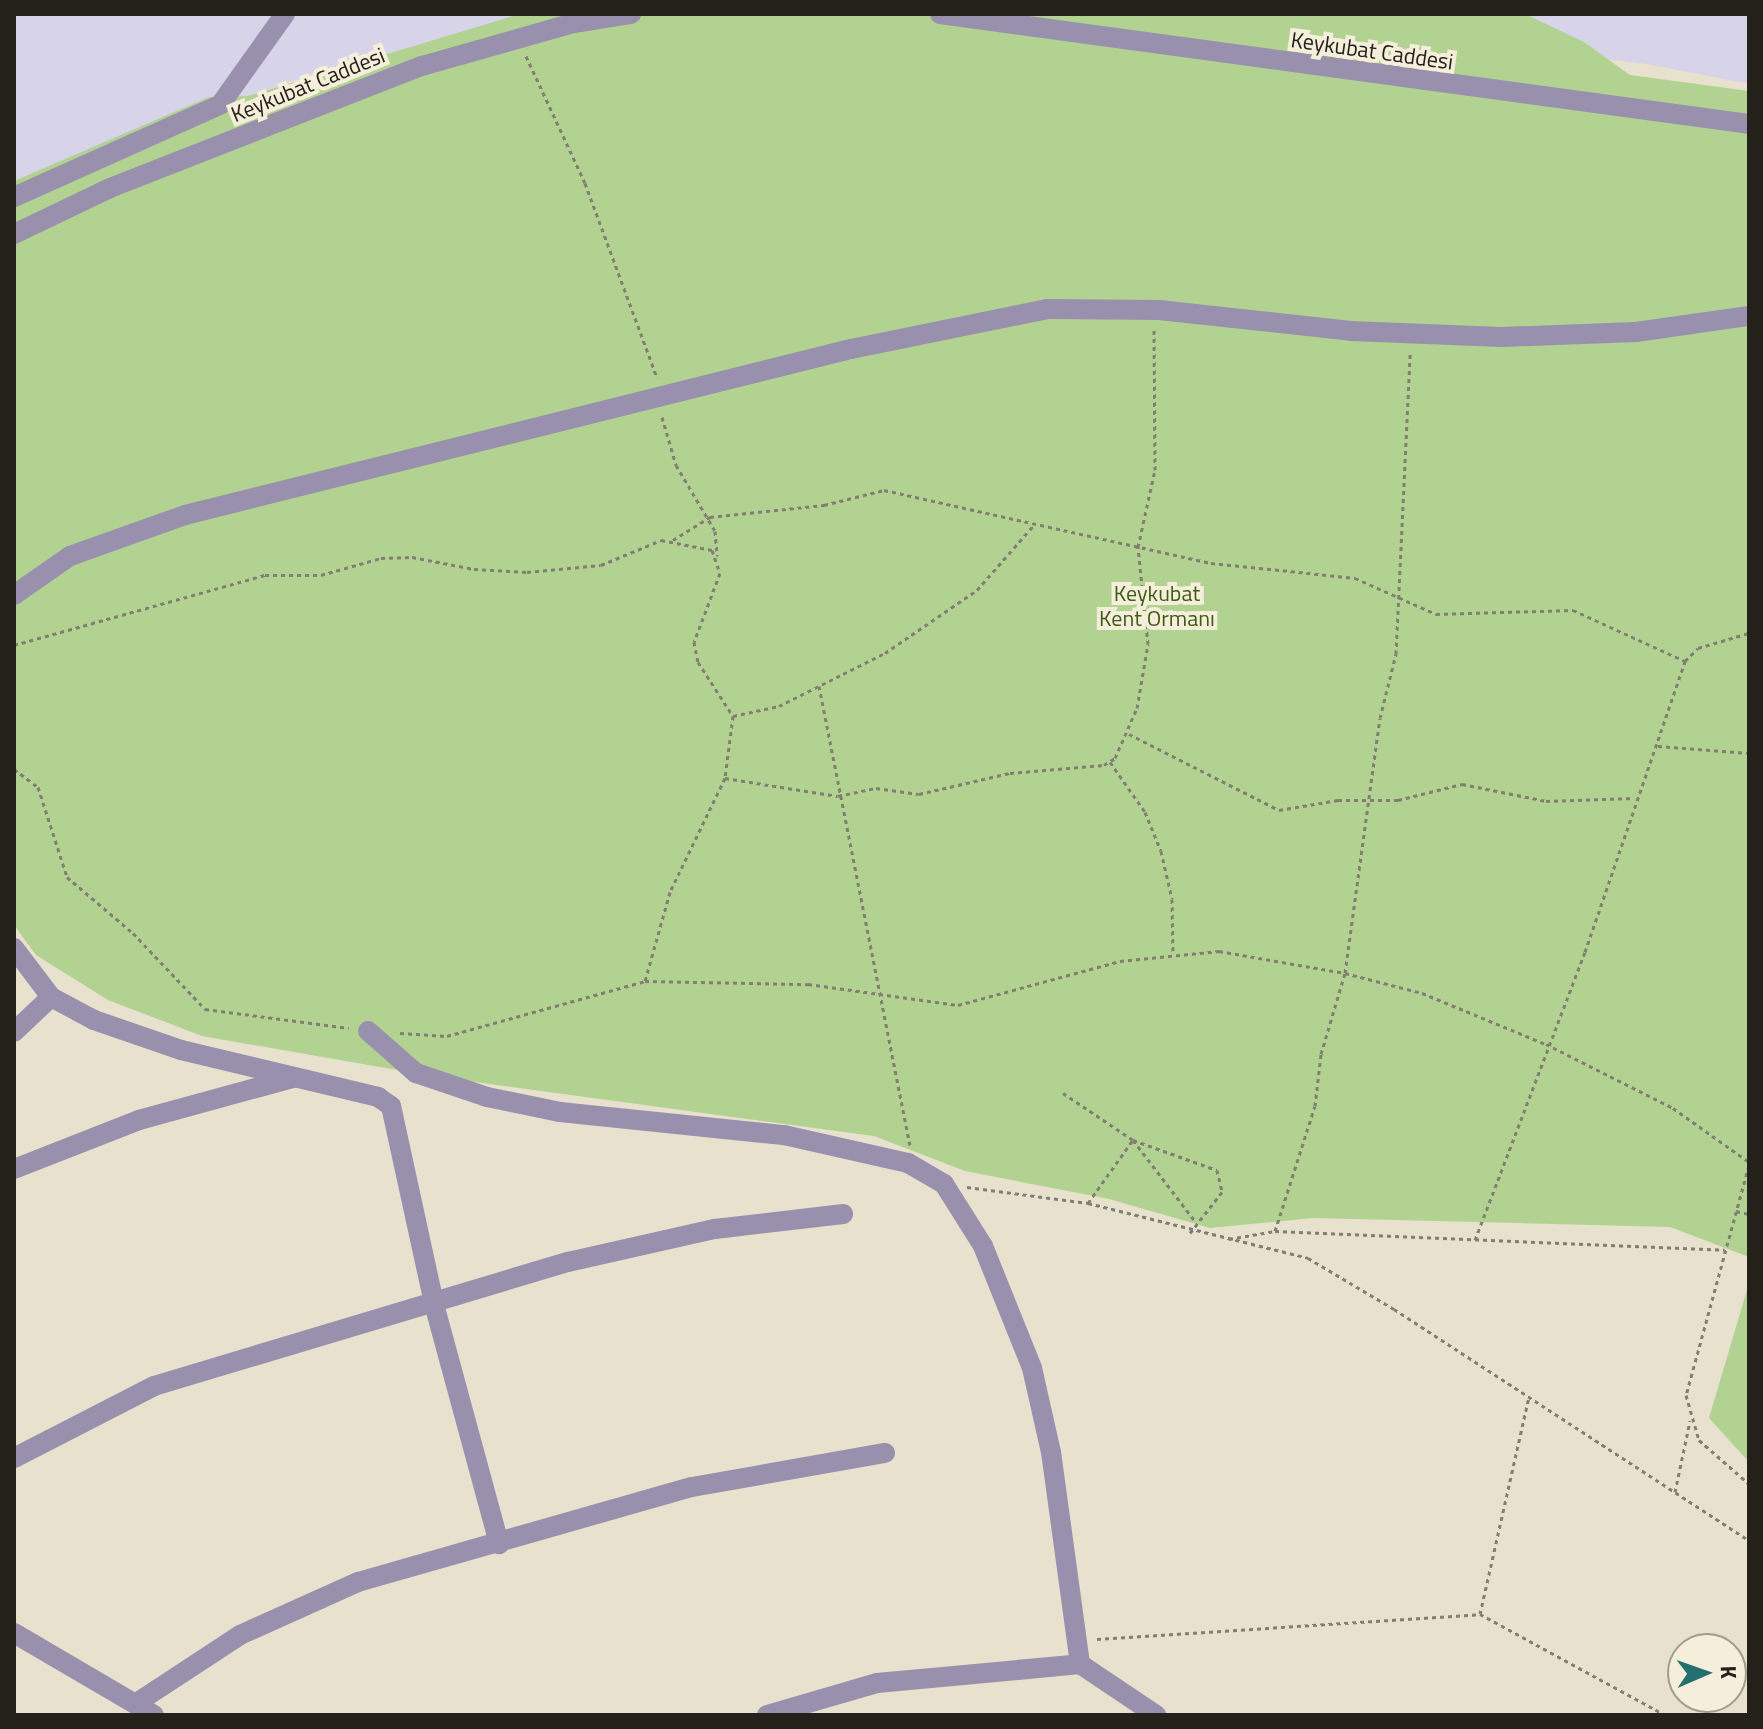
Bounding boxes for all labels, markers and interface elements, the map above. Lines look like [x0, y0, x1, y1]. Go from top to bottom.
street label: Keykubat Caddesi [1289, 27, 1455, 75]
street label: Keykubat Caddesi [227, 42, 389, 128]
park label: Keykubat Kent Ormanı [1099, 580, 1215, 632]
north arrow [1667, 1633, 1747, 1713]
text: K [1712, 1665, 1746, 1679]

